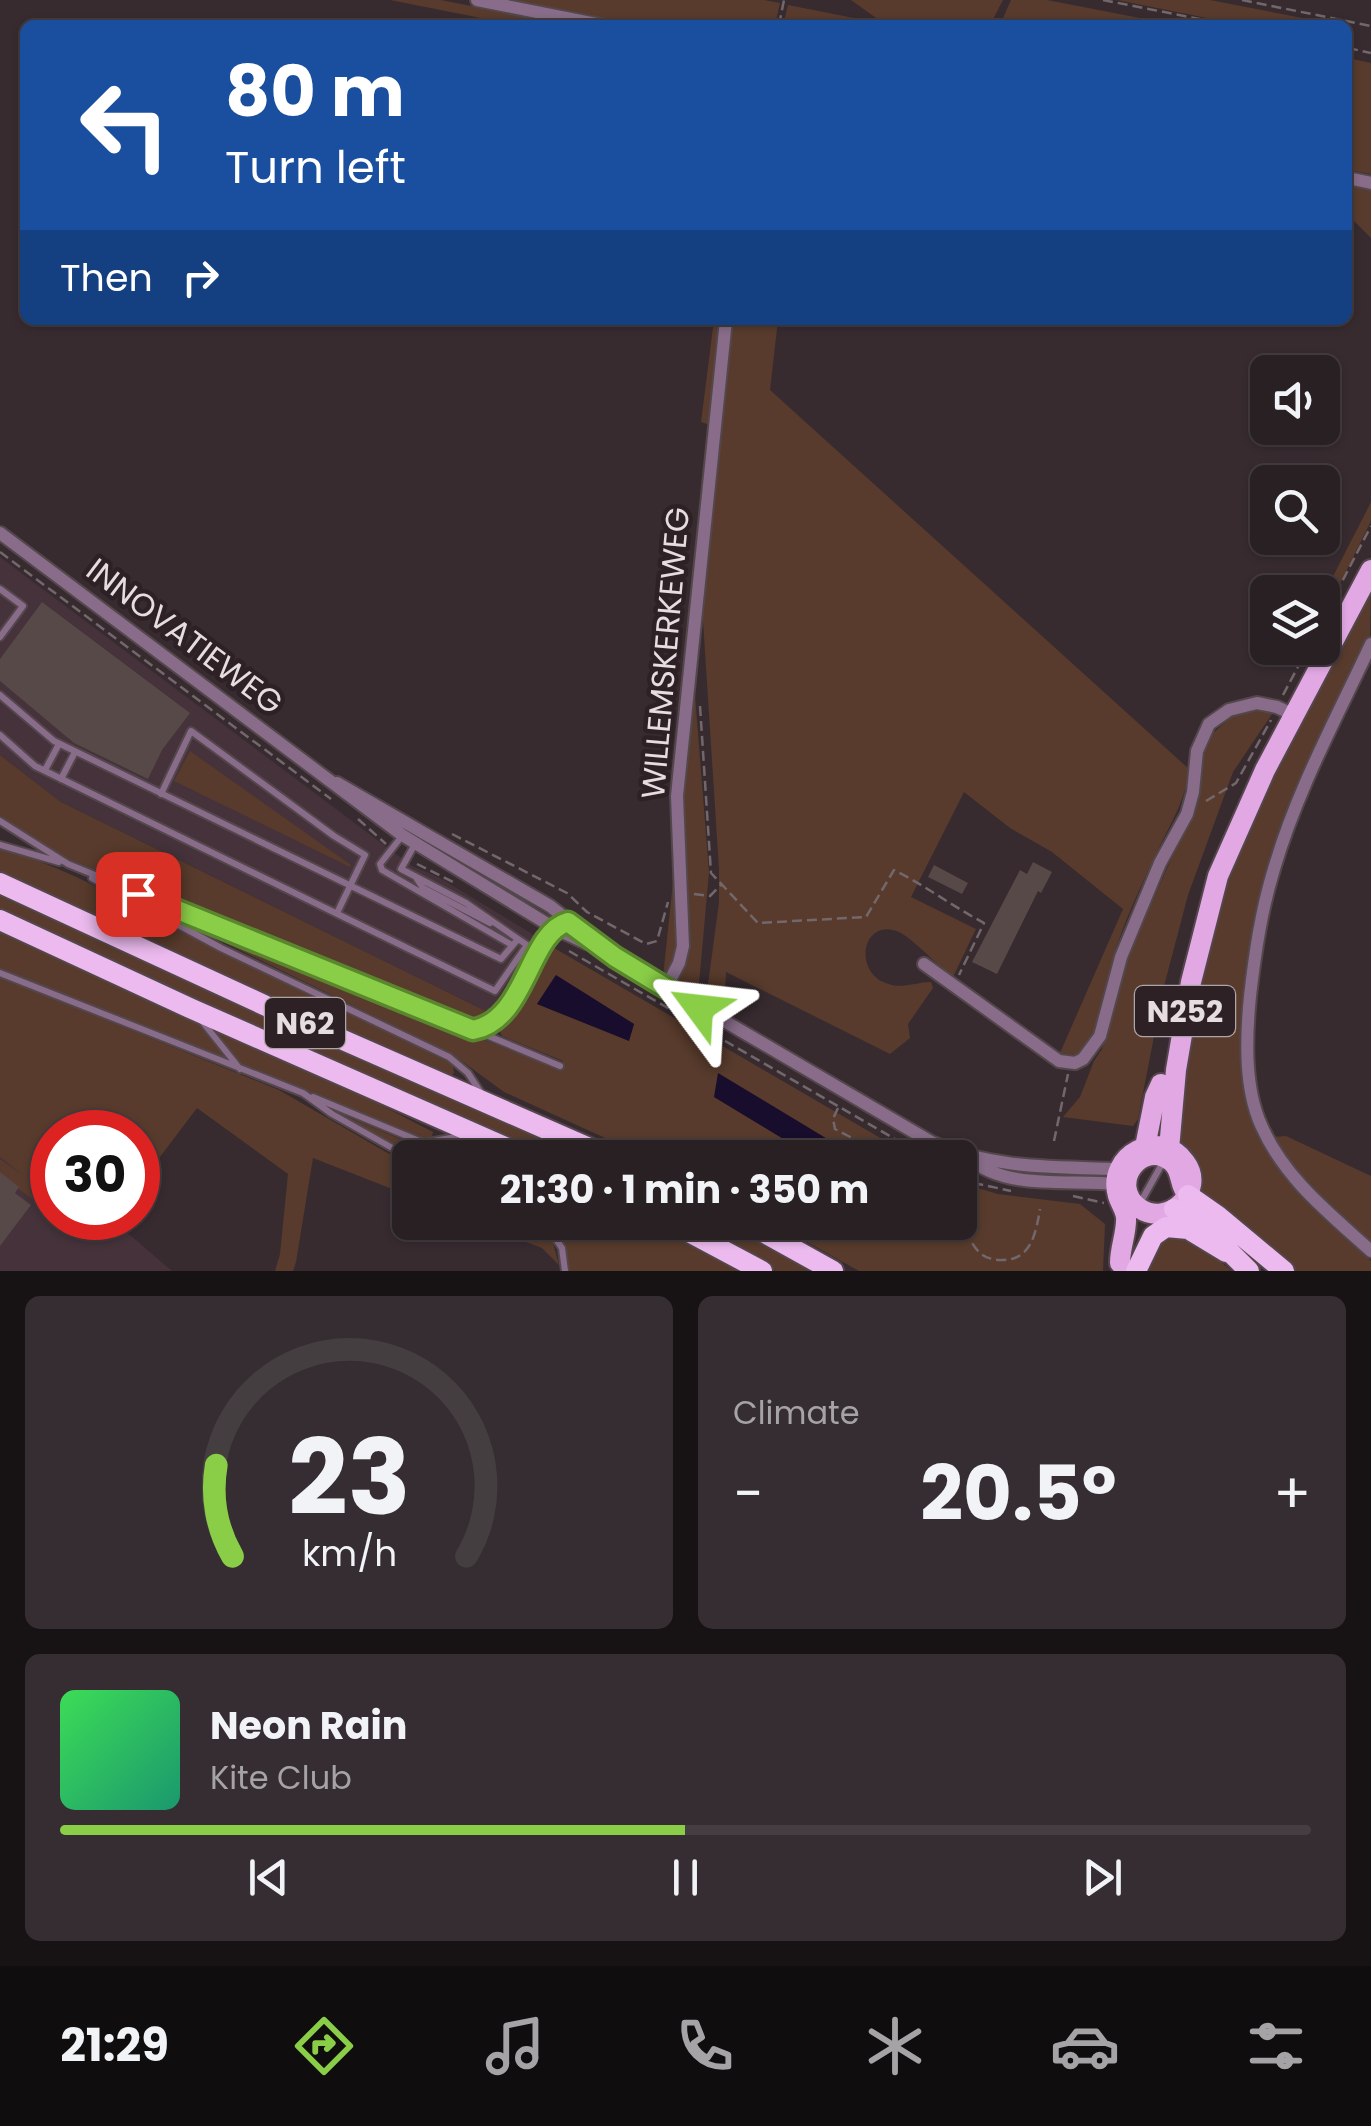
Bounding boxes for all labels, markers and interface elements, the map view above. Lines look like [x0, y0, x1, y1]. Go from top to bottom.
text: 80 m [225, 42, 405, 141]
icon: left [60, 60, 190, 190]
text: Turn left [225, 136, 406, 199]
icon: right [173, 250, 228, 305]
text: Then [60, 251, 153, 304]
map controls [1250, 355, 1340, 665]
button: sound [1250, 355, 1340, 445]
button: search [1250, 465, 1340, 555]
street label: WILLEMSKERKEWEG [630, 505, 700, 801]
street label: INNOVATIEWEG [77, 547, 293, 725]
button: layers [1250, 575, 1340, 665]
pin [96, 852, 181, 937]
icon: arrive [111, 867, 166, 922]
position arrow [647, 956, 751, 1060]
road number: N252 [1135, 986, 1235, 1036]
road number: N62 [265, 998, 345, 1048]
speed limit sign: 30 [30, 1110, 160, 1240]
text: 21:30 · 1 min · 350 m [500, 1163, 869, 1216]
text: Climate [733, 1390, 860, 1435]
text: 23 [288, 1405, 410, 1550]
text: 20.5° [920, 1441, 1117, 1546]
text: − [733, 1455, 763, 1532]
text: + [1273, 1455, 1311, 1532]
text: km/h [301, 1528, 397, 1579]
text: Neon Rain [210, 1699, 407, 1752]
text: Kite Club [210, 1755, 352, 1800]
icon: previous [241, 1850, 296, 1905]
icon: pause [658, 1850, 713, 1905]
icon: next [1075, 1850, 1130, 1905]
icon: directions [289, 2011, 359, 2081]
icon: music [480, 2011, 550, 2081]
icon: phone [670, 2011, 740, 2081]
icon: climate [860, 2011, 930, 2081]
icon: car [1050, 2011, 1120, 2081]
icon: filters [1241, 2011, 1311, 2081]
text: 21:29 [60, 2014, 169, 2077]

